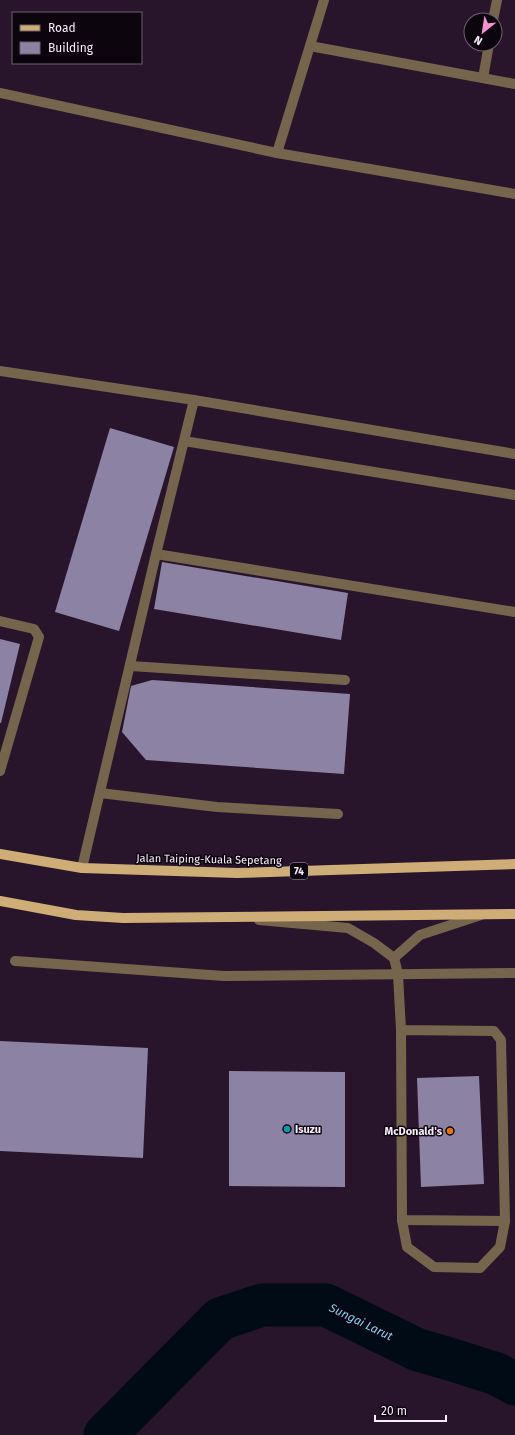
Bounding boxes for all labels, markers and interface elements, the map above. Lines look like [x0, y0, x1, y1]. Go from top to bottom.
legend [12, 12, 142, 64]
north arrow [463, 12, 503, 52]
text: Road [48, 21, 76, 35]
text: N [472, 33, 485, 48]
text: Building [48, 41, 94, 55]
street label: Jalan Taiping-Kuala Sepetang [136, 852, 282, 867]
road number: 74 [290, 863, 308, 879]
place label: Isuzu [295, 1123, 321, 1136]
marker: Isuzu [282, 1124, 292, 1134]
place label: McDonald's [385, 1125, 443, 1138]
marker: McDonald's [445, 1126, 455, 1136]
water label: Sungai Larut [326, 1300, 396, 1344]
scale bar [375, 1397, 446, 1423]
text: 20 m [381, 1404, 407, 1418]

